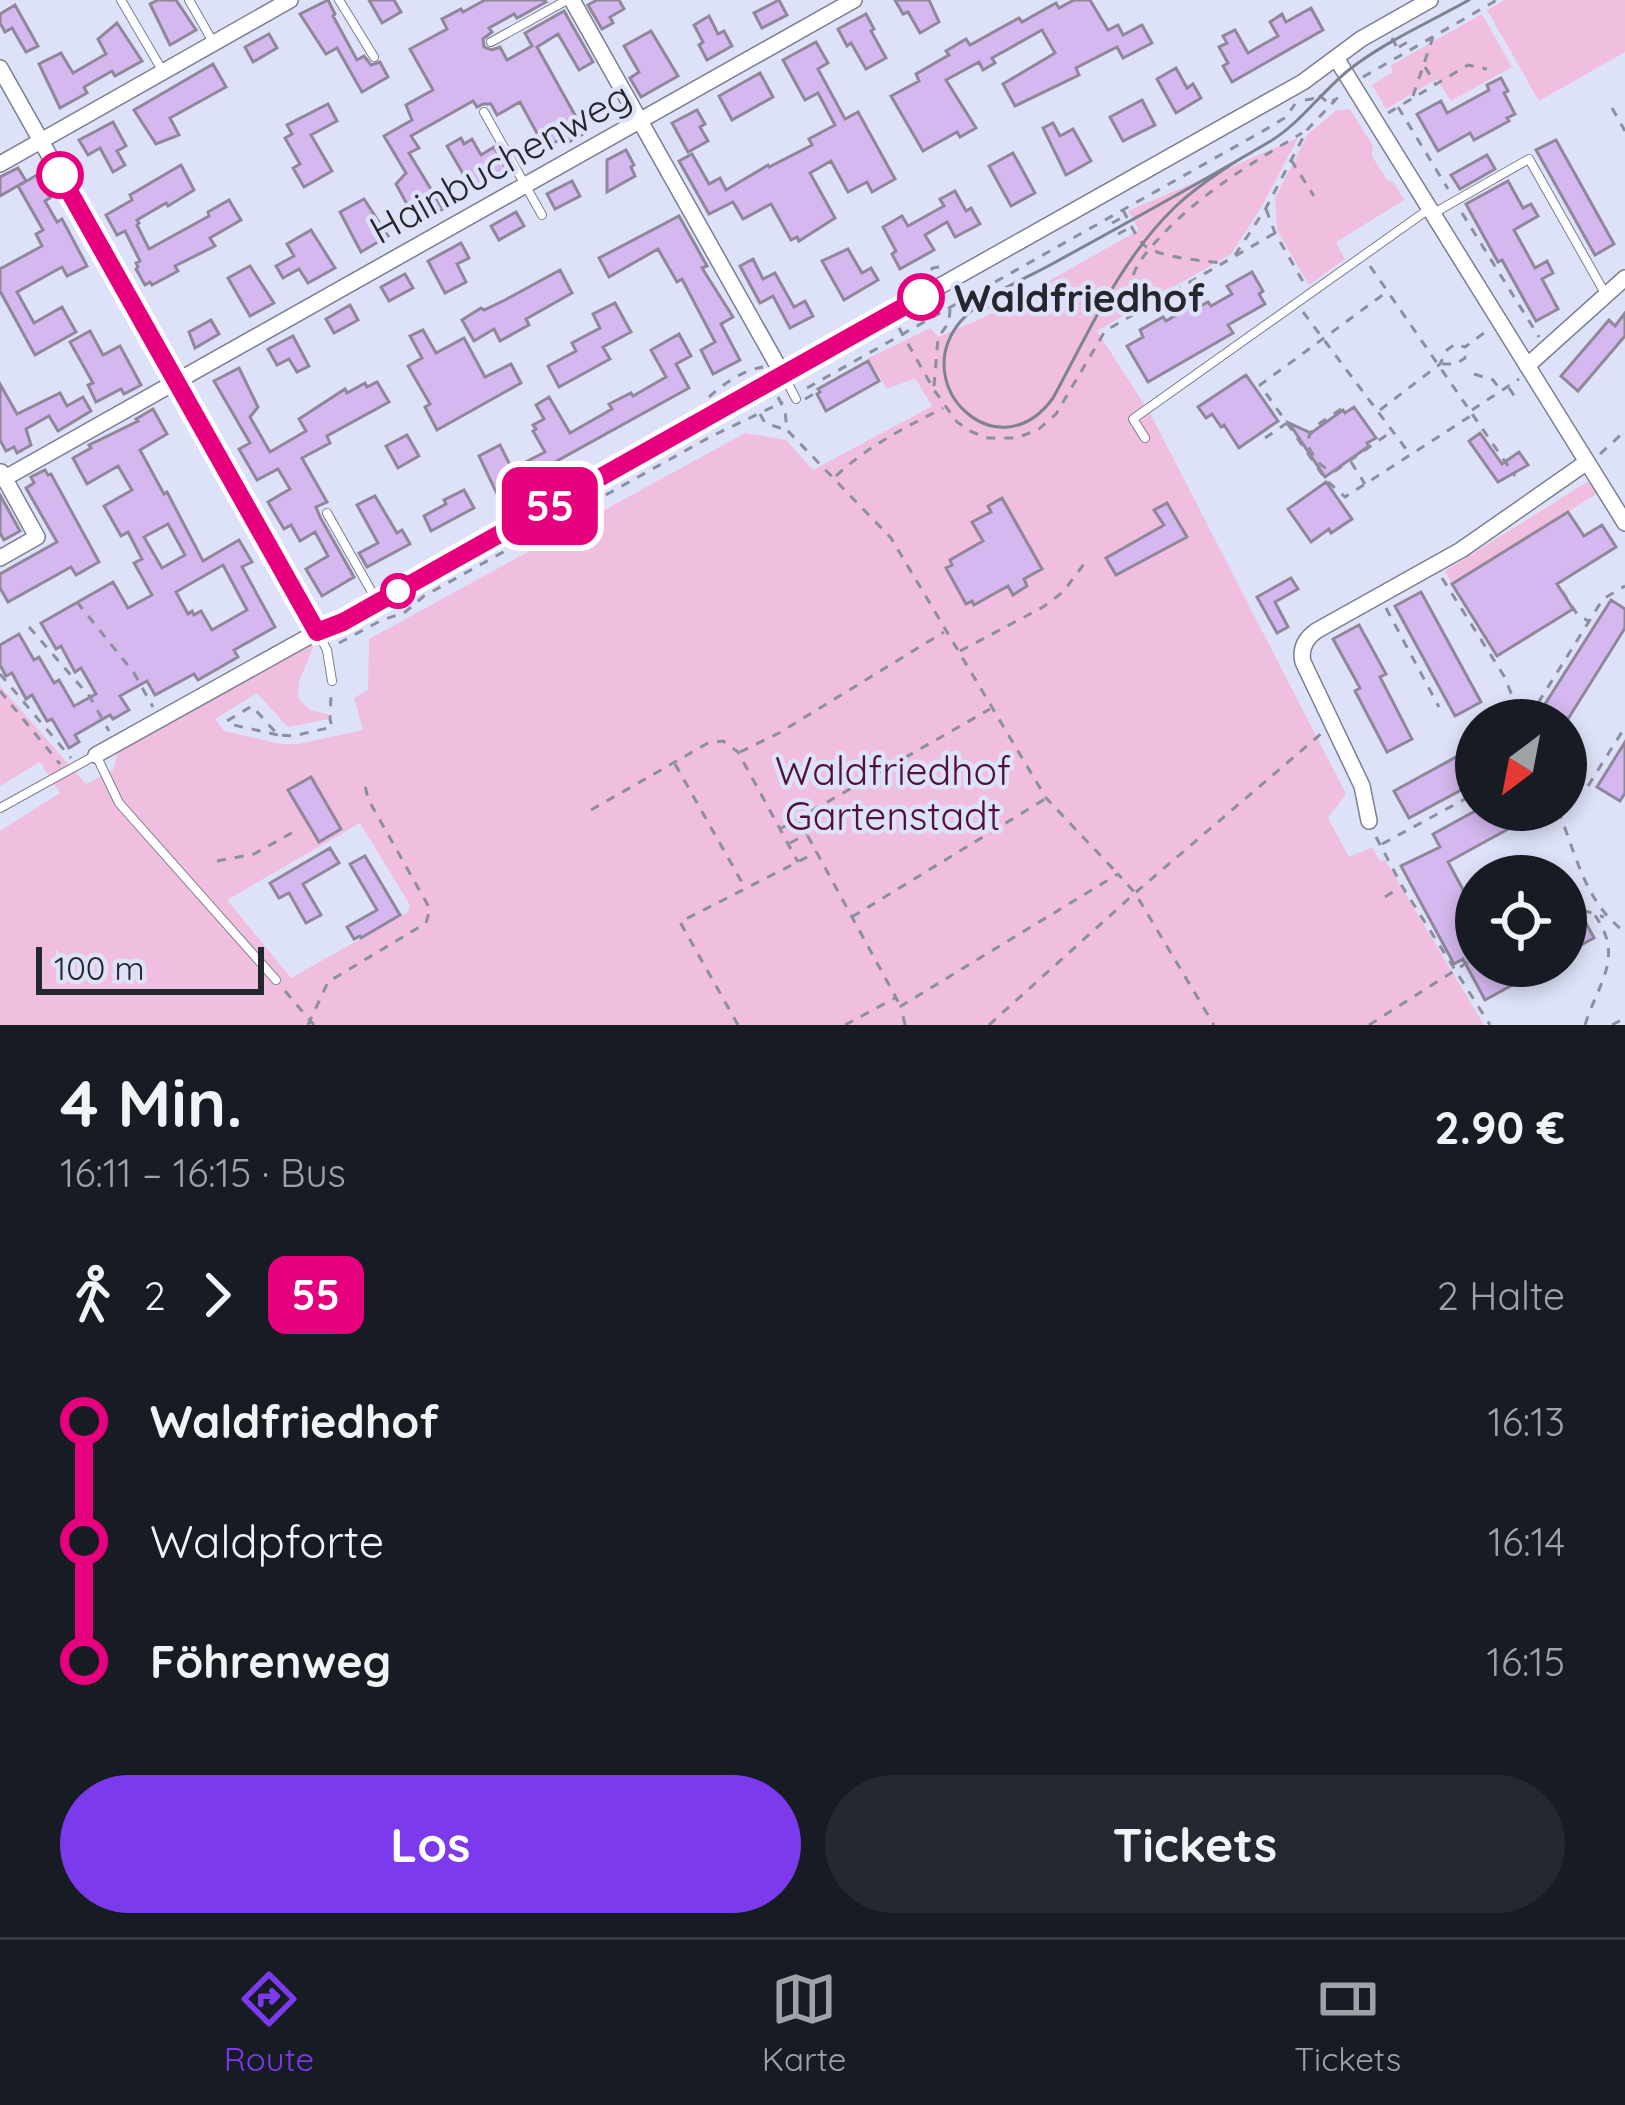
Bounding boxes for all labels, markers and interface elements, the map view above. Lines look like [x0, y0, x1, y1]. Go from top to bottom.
street label: Hainbuchenweg [361, 70, 639, 254]
unlabelled marker [38, 153, 82, 197]
place label: Waldfriedhof [954, 273, 1204, 322]
marker: Waldfriedhof [899, 275, 943, 319]
line badge: 55 [496, 467, 604, 545]
text: 55 [526, 479, 574, 532]
unlabelled marker [382, 575, 414, 607]
north arrow [1455, 699, 1587, 831]
map controls [1455, 699, 1587, 987]
park label: Waldfriedhof Gartenstadt [775, 746, 1011, 840]
button: locate [1455, 855, 1587, 987]
scale bar [36, 941, 264, 994]
text: 100 m [54, 947, 145, 988]
text: 4 Min. [60, 1061, 243, 1144]
text: 2.90 € [1434, 1099, 1565, 1155]
text: 16:11 – 16:15 · Bus [60, 1148, 346, 1197]
icon: walk [60, 1262, 126, 1328]
icon: forward [184, 1262, 250, 1328]
text: 55 [292, 1268, 340, 1321]
text: 2 [144, 1271, 166, 1320]
text: 2 Halte [1437, 1271, 1565, 1320]
text: Waldfriedhof [150, 1393, 439, 1449]
text: 16:13 [1487, 1397, 1565, 1446]
text: Waldpforte [150, 1513, 384, 1569]
text: 16:14 [1488, 1517, 1565, 1566]
text: Föhrenweg [150, 1633, 391, 1689]
text: 16:15 [1487, 1637, 1565, 1686]
button: Los [60, 1775, 801, 1913]
button: Tickets [825, 1775, 1565, 1913]
tab: Route [224, 1966, 314, 2079]
tab: Karte [762, 1966, 846, 2079]
tab: Tickets [1294, 1966, 1401, 2079]

